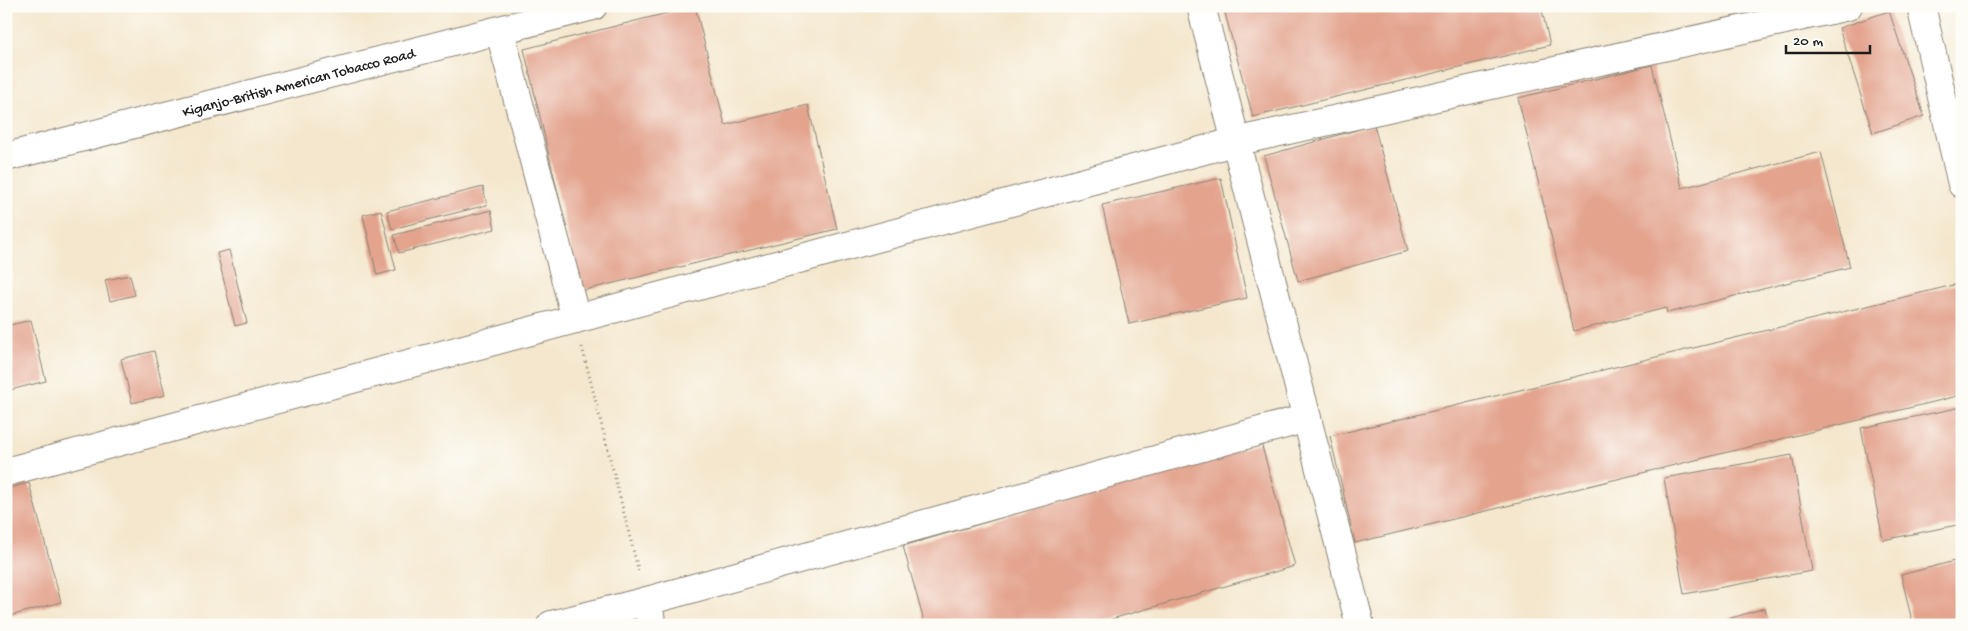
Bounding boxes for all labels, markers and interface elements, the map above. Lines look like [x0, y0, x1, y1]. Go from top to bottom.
scale bar [1786, 22, 1869, 54]
text: 20 m [1793, 33, 1823, 51]
street label: Kiganjo-British American Tobacco Road [181, 45, 418, 122]

